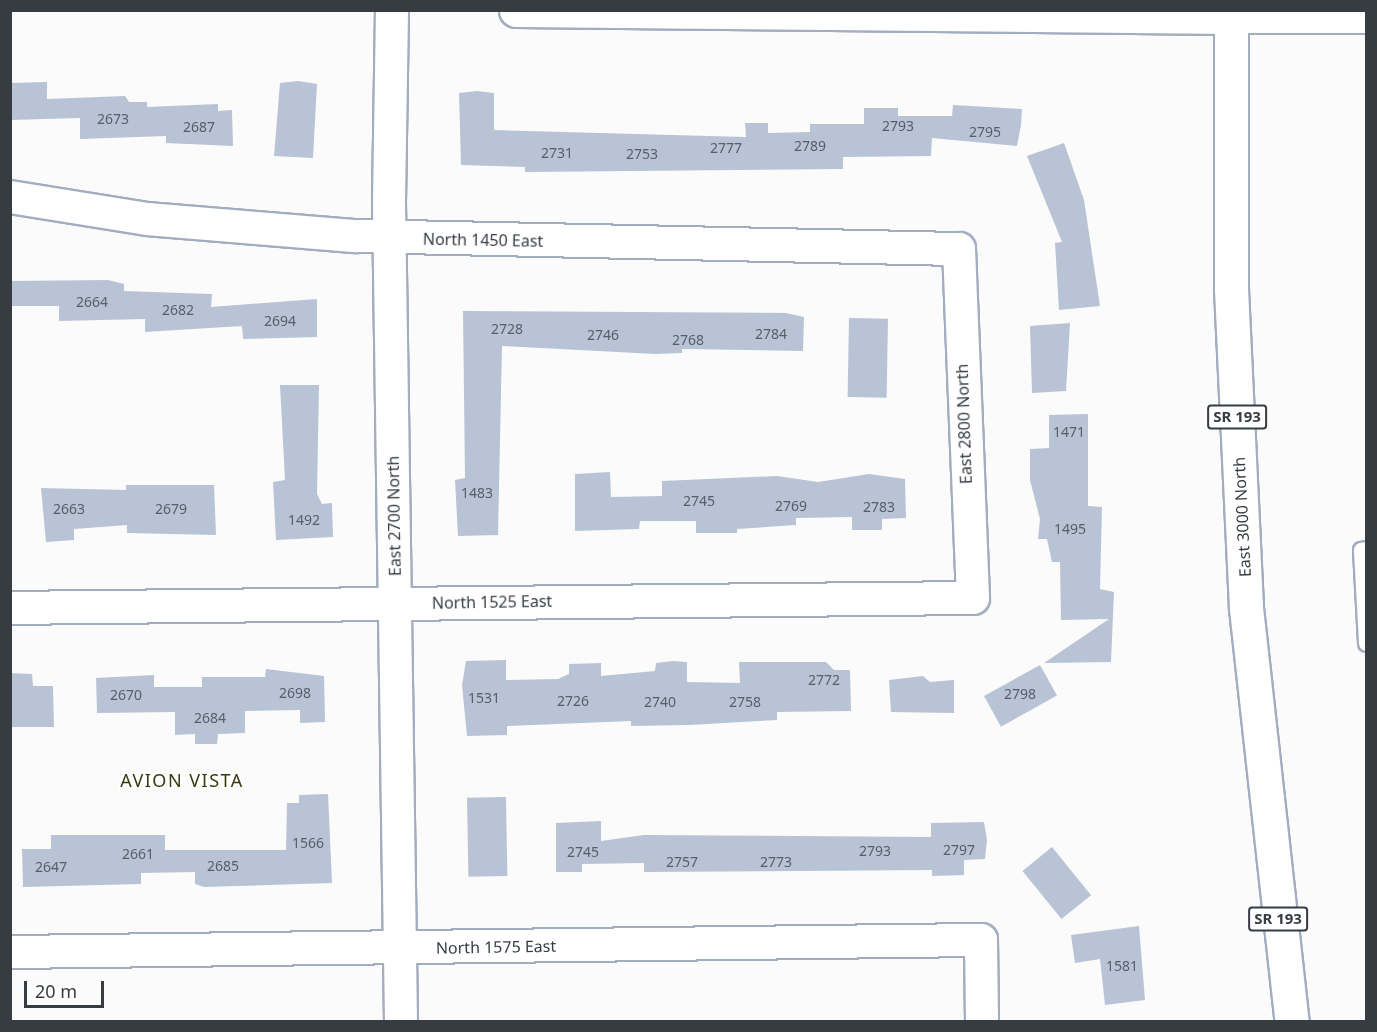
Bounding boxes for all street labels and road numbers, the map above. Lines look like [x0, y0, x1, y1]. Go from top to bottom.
street label: North 1450 East [423, 229, 543, 251]
street label: East 2800 North [952, 364, 976, 484]
road number: SR 193 [1207, 405, 1267, 429]
street label: East 2700 North [383, 456, 405, 576]
street label: East 3000 North [1229, 456, 1255, 578]
street label: North 1525 East [432, 591, 552, 613]
road number: SR 193 [1248, 907, 1308, 931]
street label: North 1575 East [436, 936, 556, 958]

